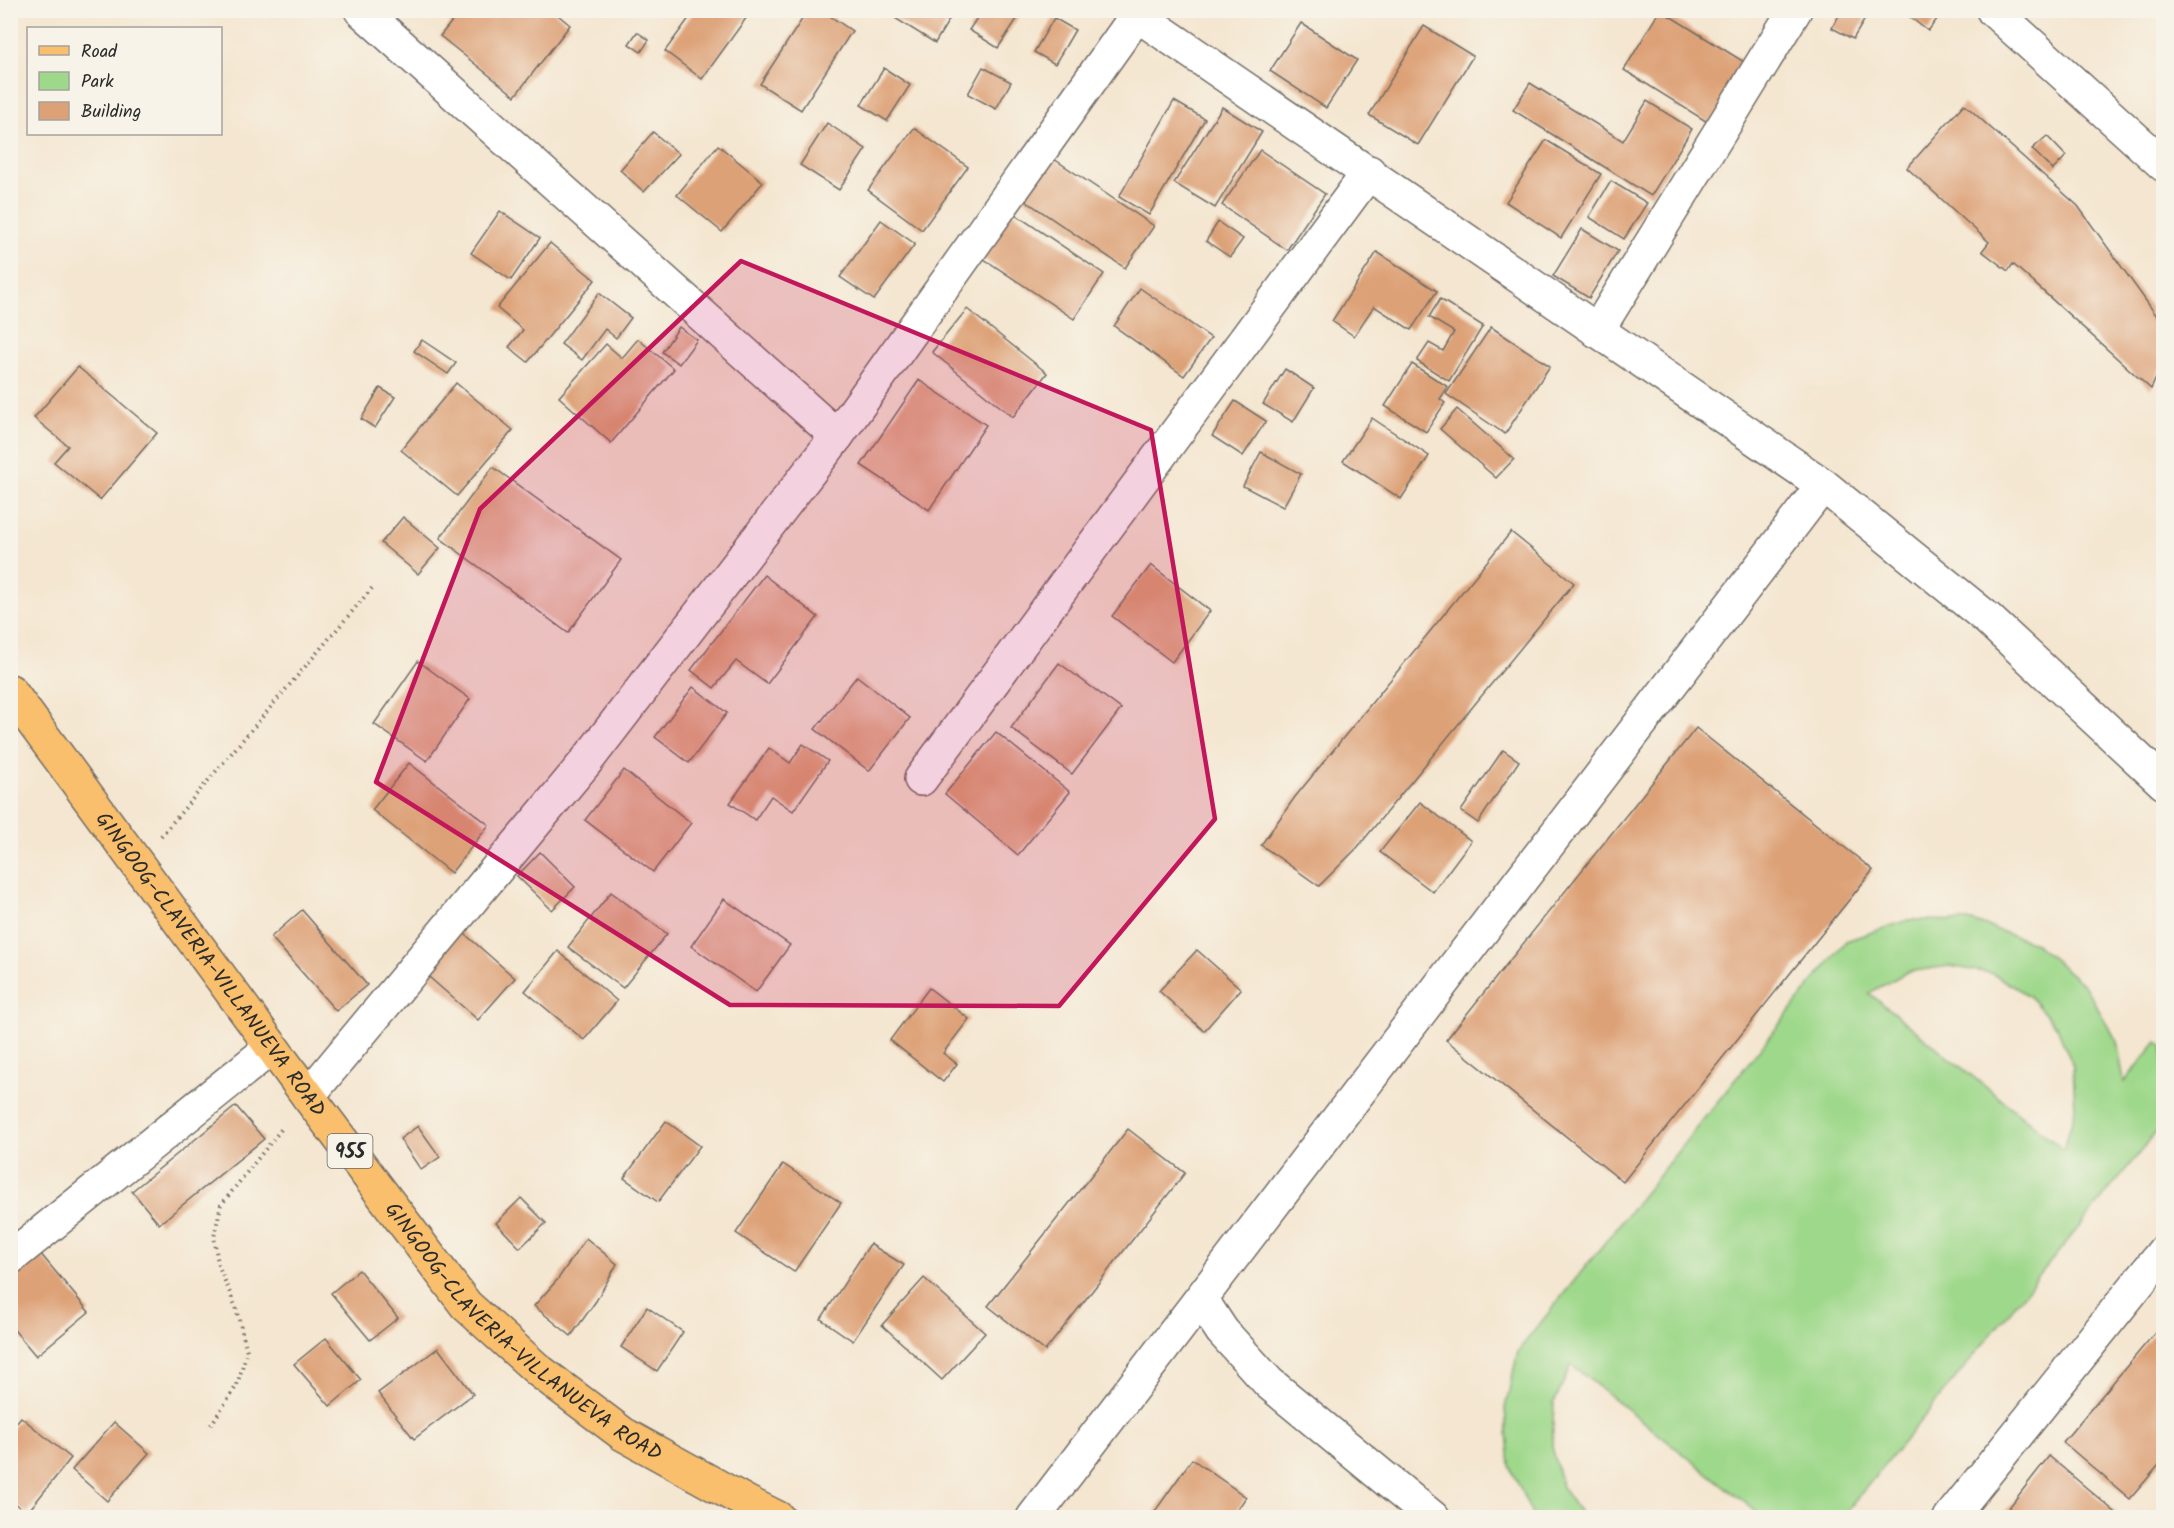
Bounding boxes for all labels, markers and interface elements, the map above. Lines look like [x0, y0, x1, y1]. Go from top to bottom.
legend [27, 27, 222, 135]
text: Road [81, 38, 118, 67]
text: Park [81, 68, 114, 97]
text: Building [81, 98, 141, 127]
street label: GINGOOG-CLAVERIA-VILLANUEVA ROAD [86, 805, 334, 1125]
road number: 955 [328, 1134, 372, 1168]
street label: GINGOOG-CLAVERIA-VILLANUEVA ROAD [376, 1195, 668, 1471]

